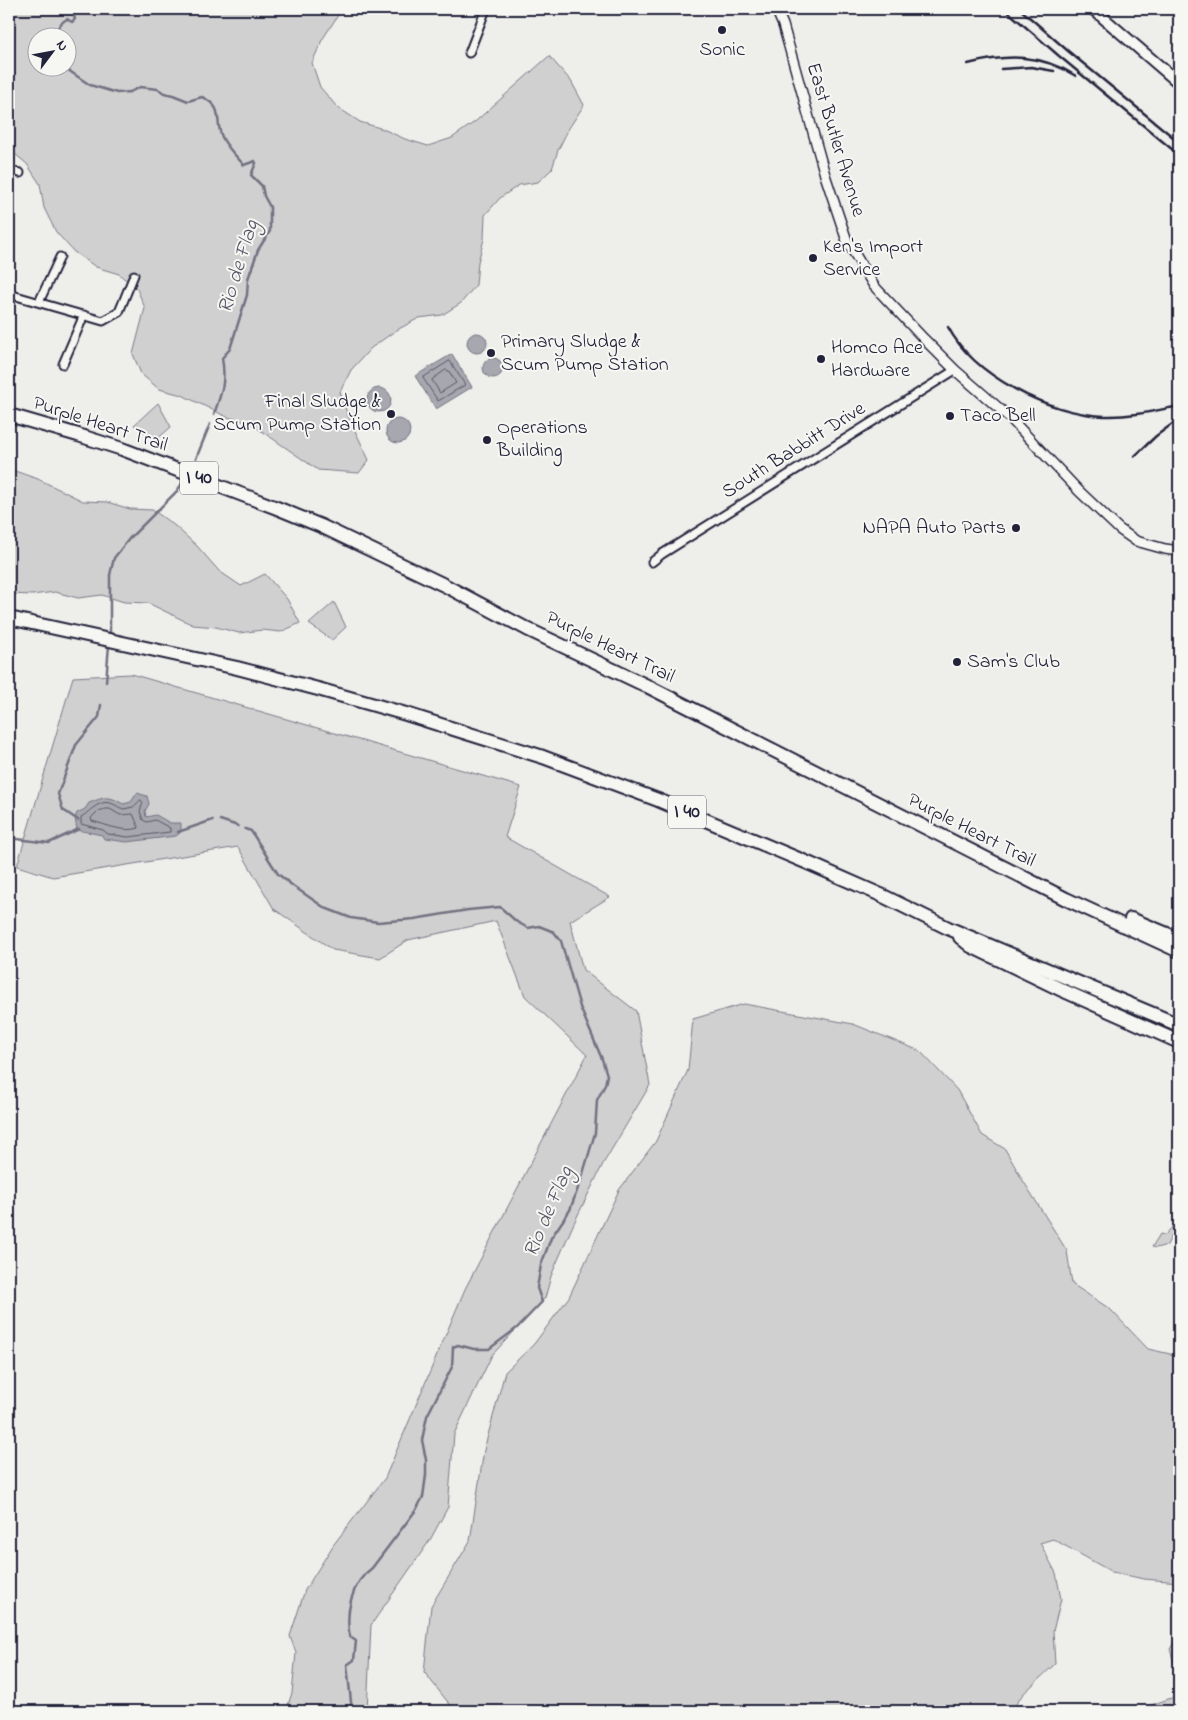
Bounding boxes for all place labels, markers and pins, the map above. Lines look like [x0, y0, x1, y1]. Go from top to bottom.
marker: Sonic [716, 24, 728, 36]
place label: Sonic [699, 36, 745, 65]
place label: Ken's Import Service [823, 233, 923, 285]
marker: Ken's Import Service [807, 252, 819, 264]
place label: Primary Sludge & Scum Pump Station [501, 328, 669, 380]
place label: Homco Ace Hardware [831, 334, 923, 386]
marker: Primary Sludge & Scum Pump Station [485, 347, 497, 359]
marker: Homco Ace Hardware [815, 353, 827, 365]
place label: Final Sludge & Scum Pump Station [213, 388, 381, 440]
place label: Taco Bell [960, 402, 1036, 431]
marker: Final Sludge & Scum Pump Station [385, 408, 397, 420]
marker: Taco Bell [944, 410, 956, 422]
place label: Operations Building [496, 414, 588, 467]
marker: Operations Building [481, 434, 493, 446]
place label: NAPA Auto Parts [862, 514, 1006, 543]
marker: NAPA Auto Parts [1010, 522, 1022, 534]
place label: Sam's Club [967, 648, 1060, 677]
marker: Sam's Club [951, 656, 963, 668]

